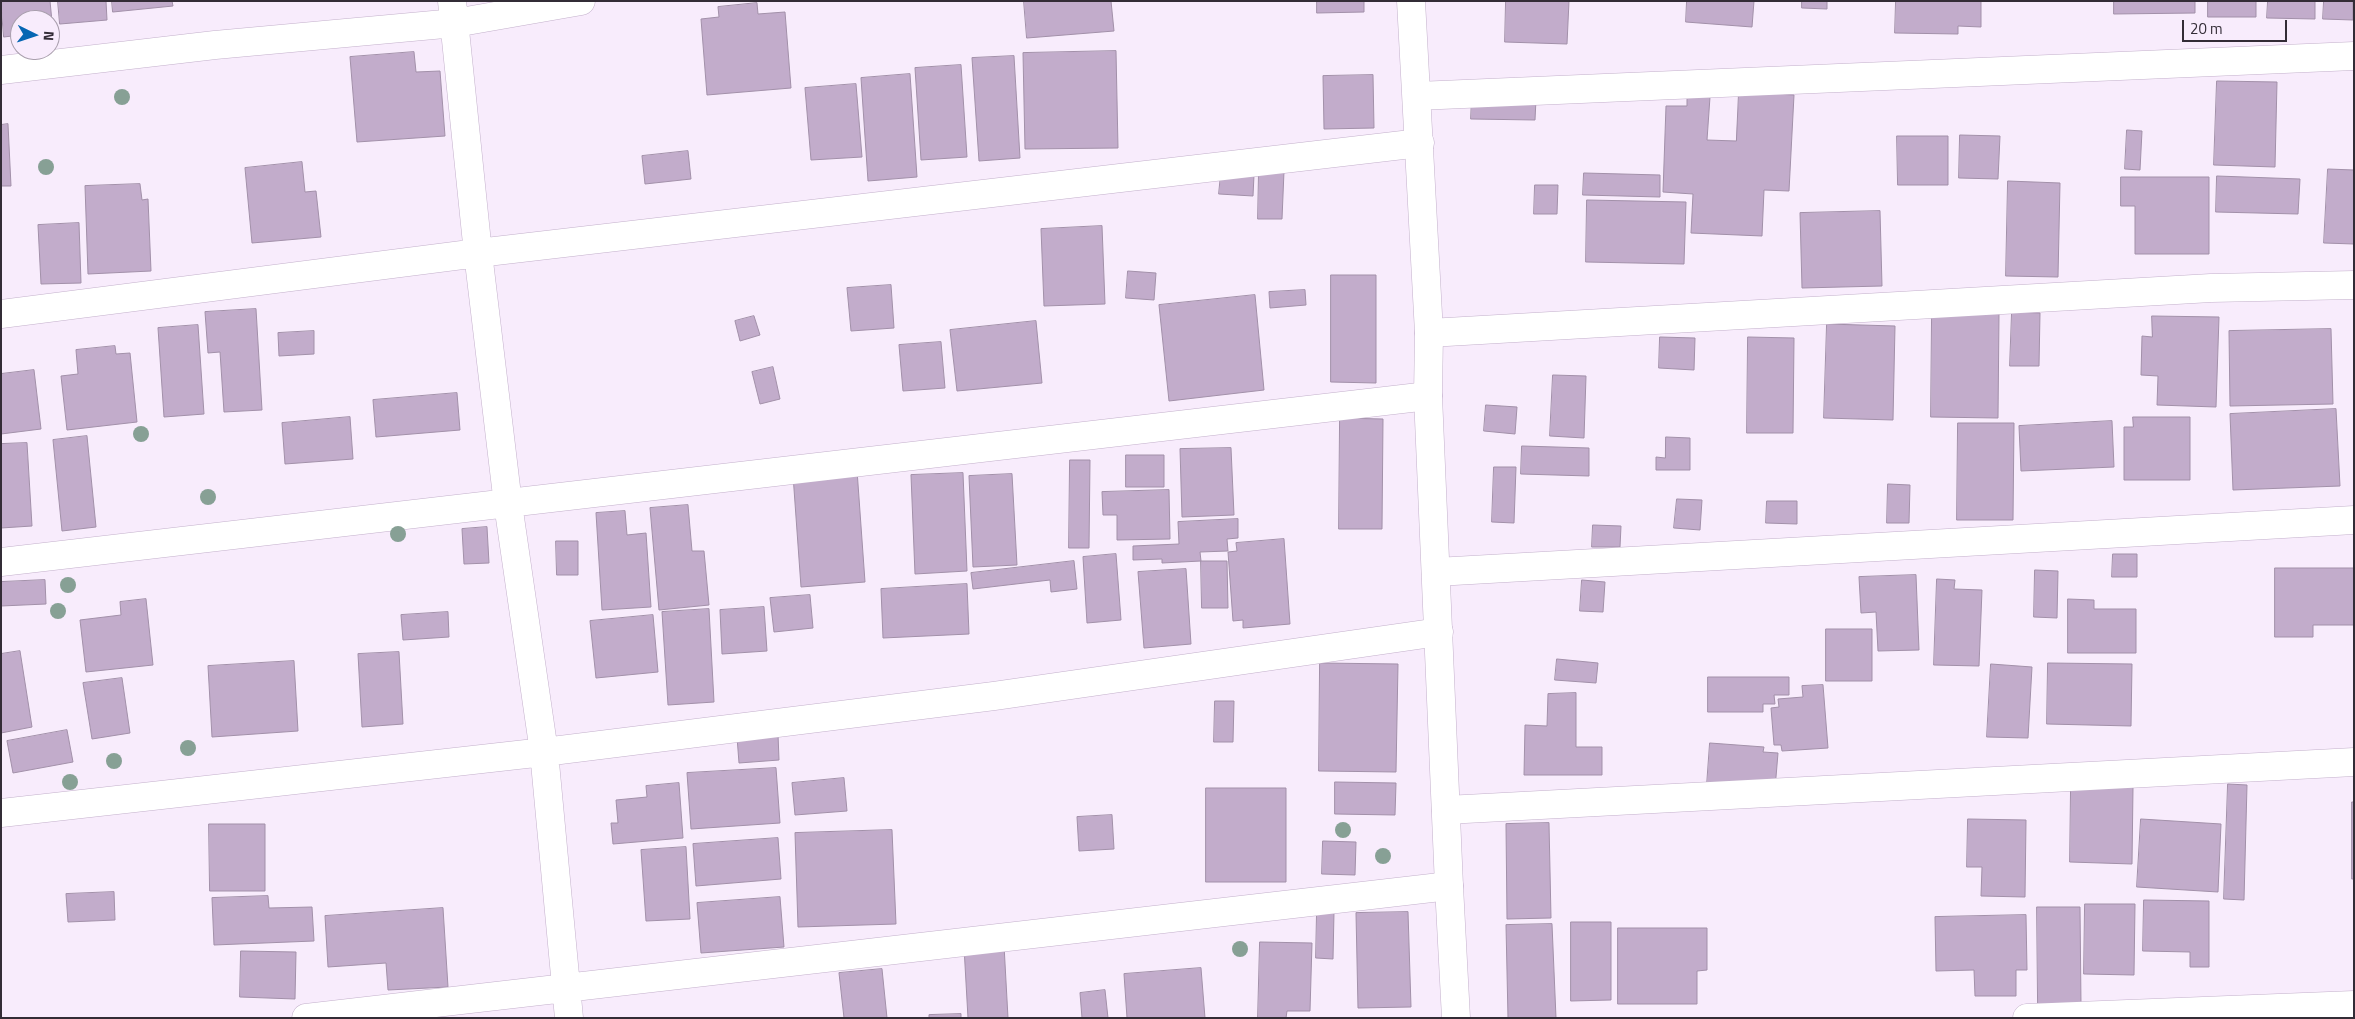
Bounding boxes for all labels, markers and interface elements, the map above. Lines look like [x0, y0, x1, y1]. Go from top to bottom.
north arrow [10, 10, 60, 60]
scale bar [2185, 10, 2290, 42]
text: 20 m [2190, 17, 2223, 40]
text: N [39, 30, 60, 42]

